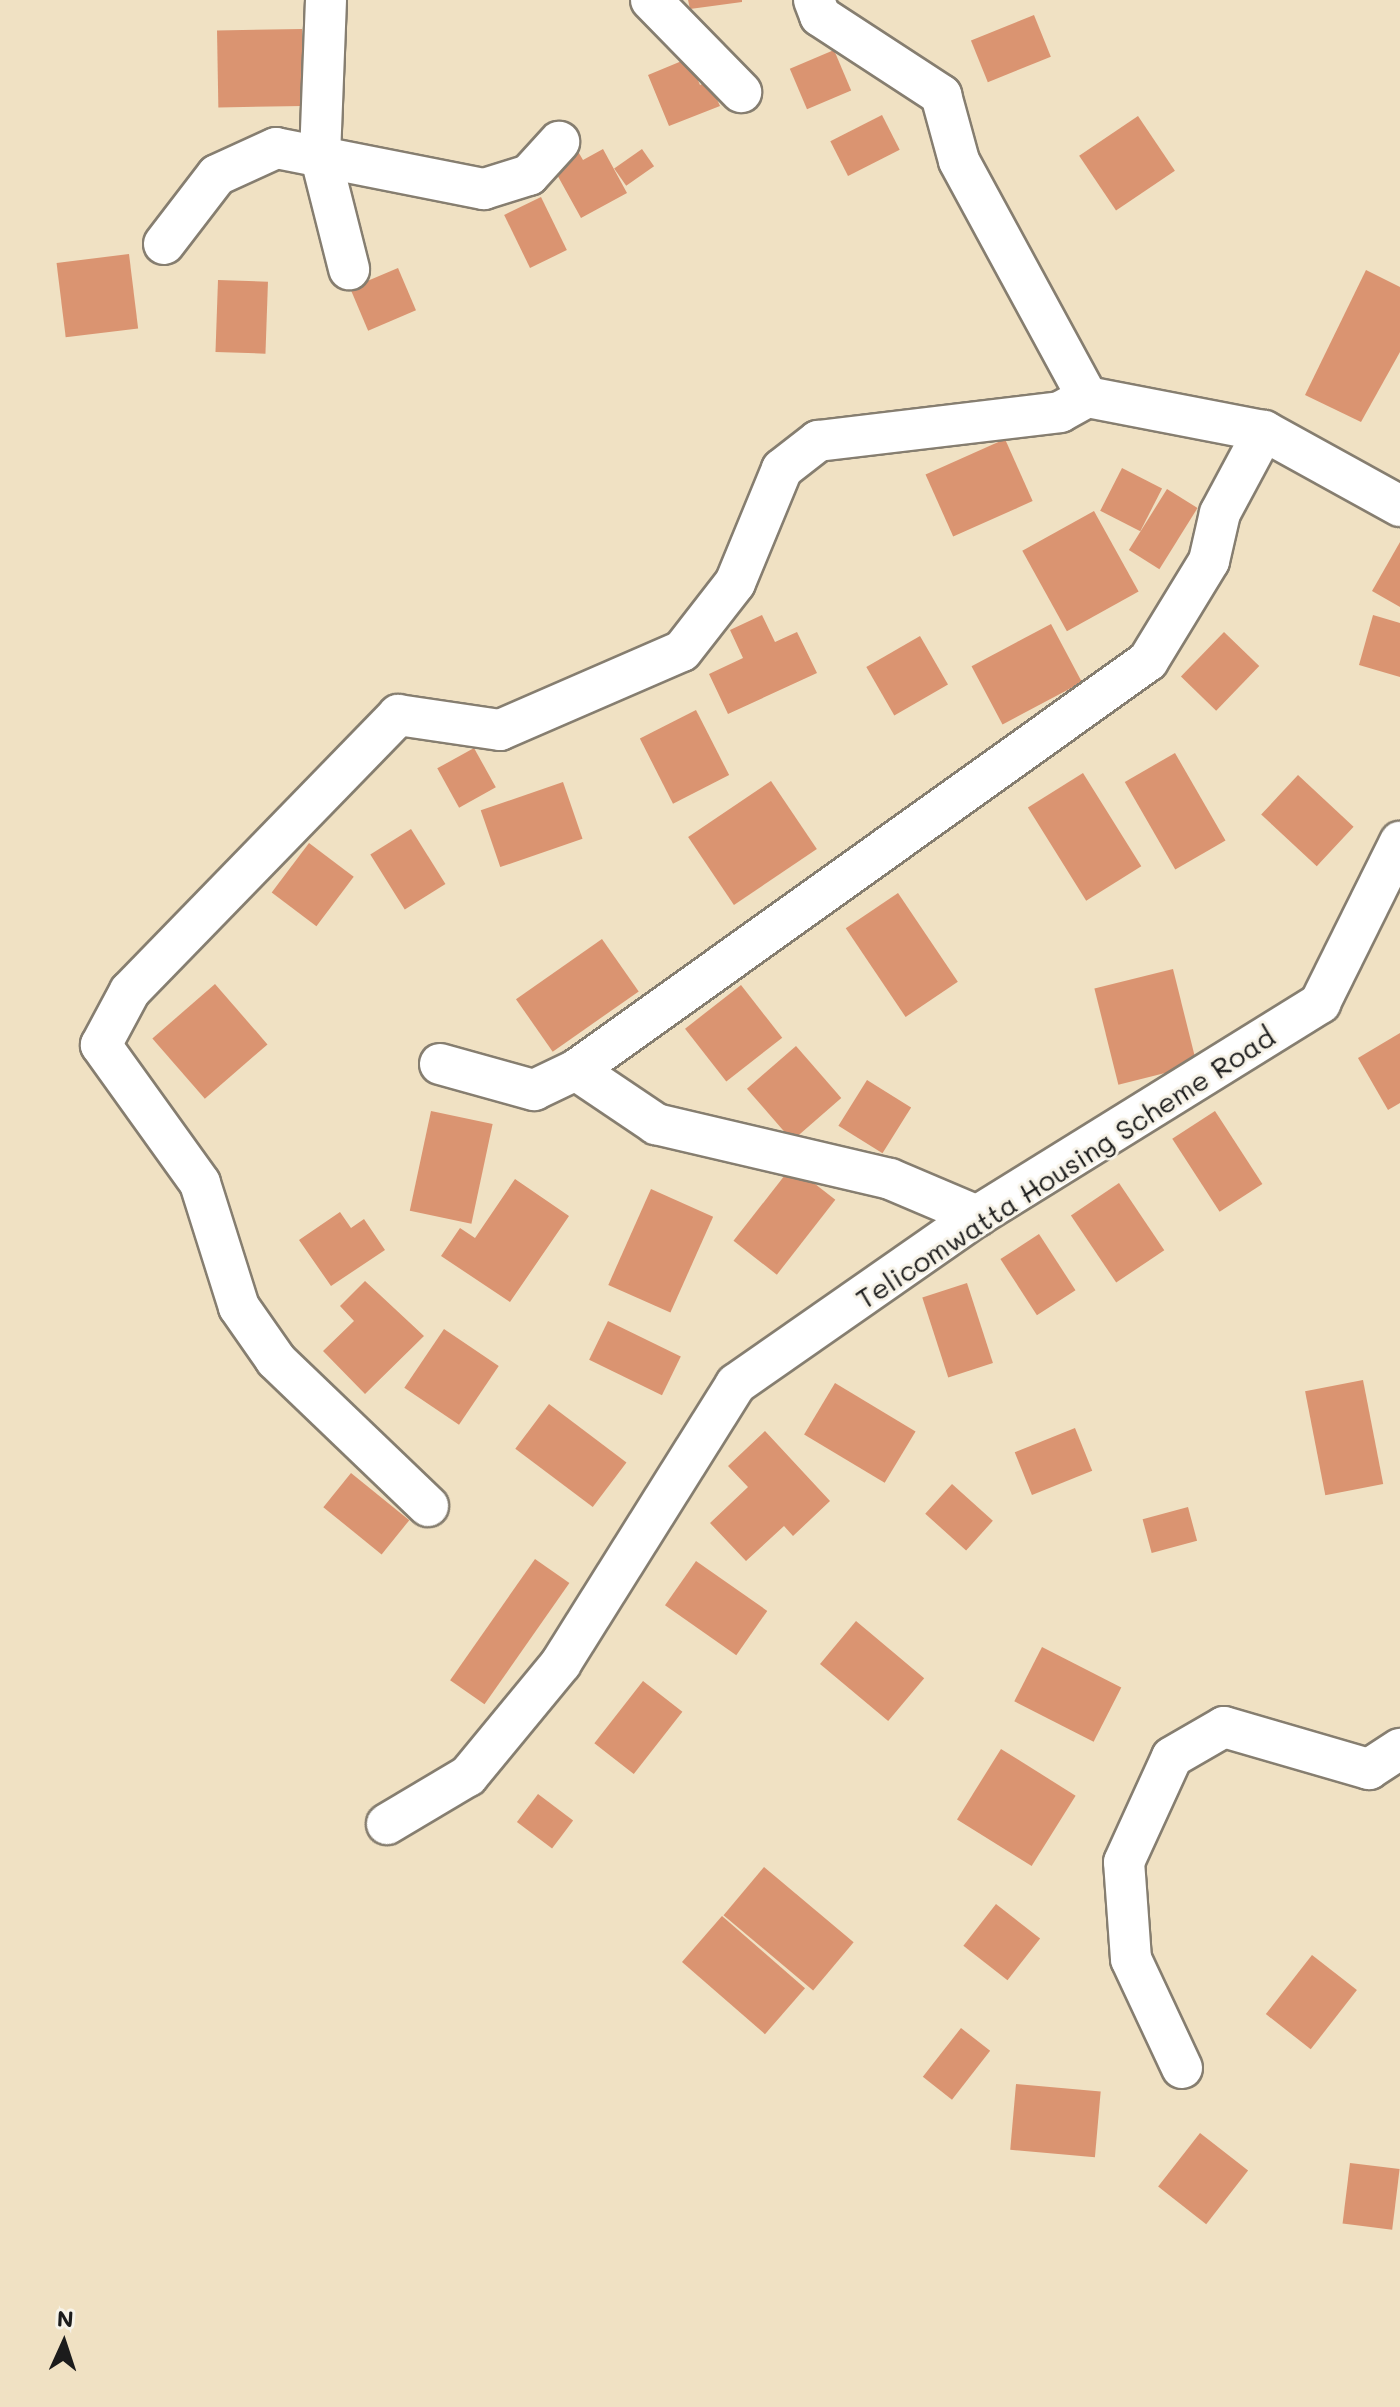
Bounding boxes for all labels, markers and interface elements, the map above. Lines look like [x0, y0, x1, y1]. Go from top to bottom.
street label: Telicomwatta Housing Scheme Road [849, 1019, 1281, 1315]
north arrow [24, 2303, 104, 2383]
text: N [56, 2304, 74, 2333]

